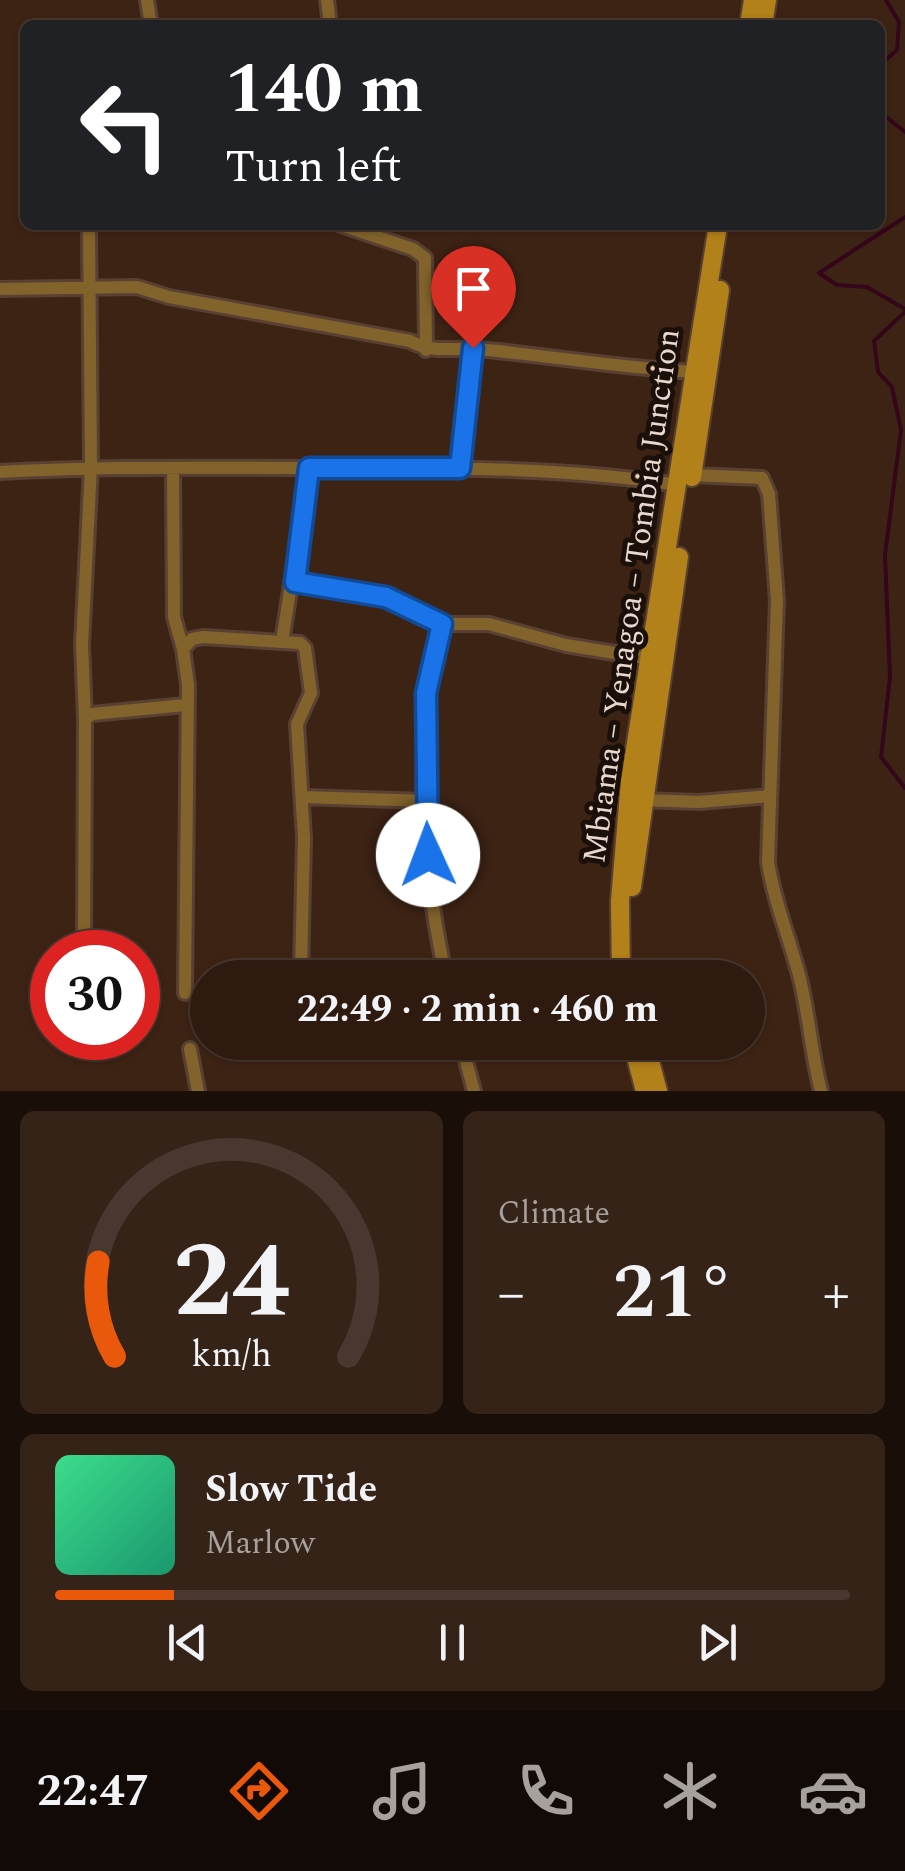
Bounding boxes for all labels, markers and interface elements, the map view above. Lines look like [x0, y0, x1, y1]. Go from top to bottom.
text: 140 m [225, 37, 423, 143]
icon: left [60, 60, 190, 190]
text: Turn left [225, 133, 402, 202]
pin [431, 246, 516, 349]
icon: arrive [446, 261, 501, 316]
street label: Mbiama – Yenagoa – Tombia Junction [570, 326, 694, 866]
position arrow [376, 803, 480, 907]
speed limit sign: 30 [30, 930, 160, 1060]
text: 22:49 · 2 min · 460 m [297, 981, 658, 1039]
text: Climate [498, 1189, 610, 1238]
text: 24 [173, 1204, 290, 1362]
text: 21° [613, 1237, 735, 1351]
text: − [498, 1253, 525, 1336]
text: + [822, 1253, 850, 1336]
text: km/h [191, 1328, 271, 1383]
text: Slow Tide [205, 1461, 377, 1519]
text: Marlow [205, 1519, 315, 1568]
icon: previous [160, 1615, 215, 1670]
icon: pause [425, 1615, 480, 1670]
icon: next [690, 1615, 745, 1670]
icon: directions [224, 1756, 294, 1826]
icon: music [367, 1756, 437, 1826]
icon: phone [511, 1756, 581, 1826]
icon: climate [655, 1756, 725, 1826]
icon: car [798, 1756, 868, 1826]
text: 22:47 [37, 1757, 150, 1826]

